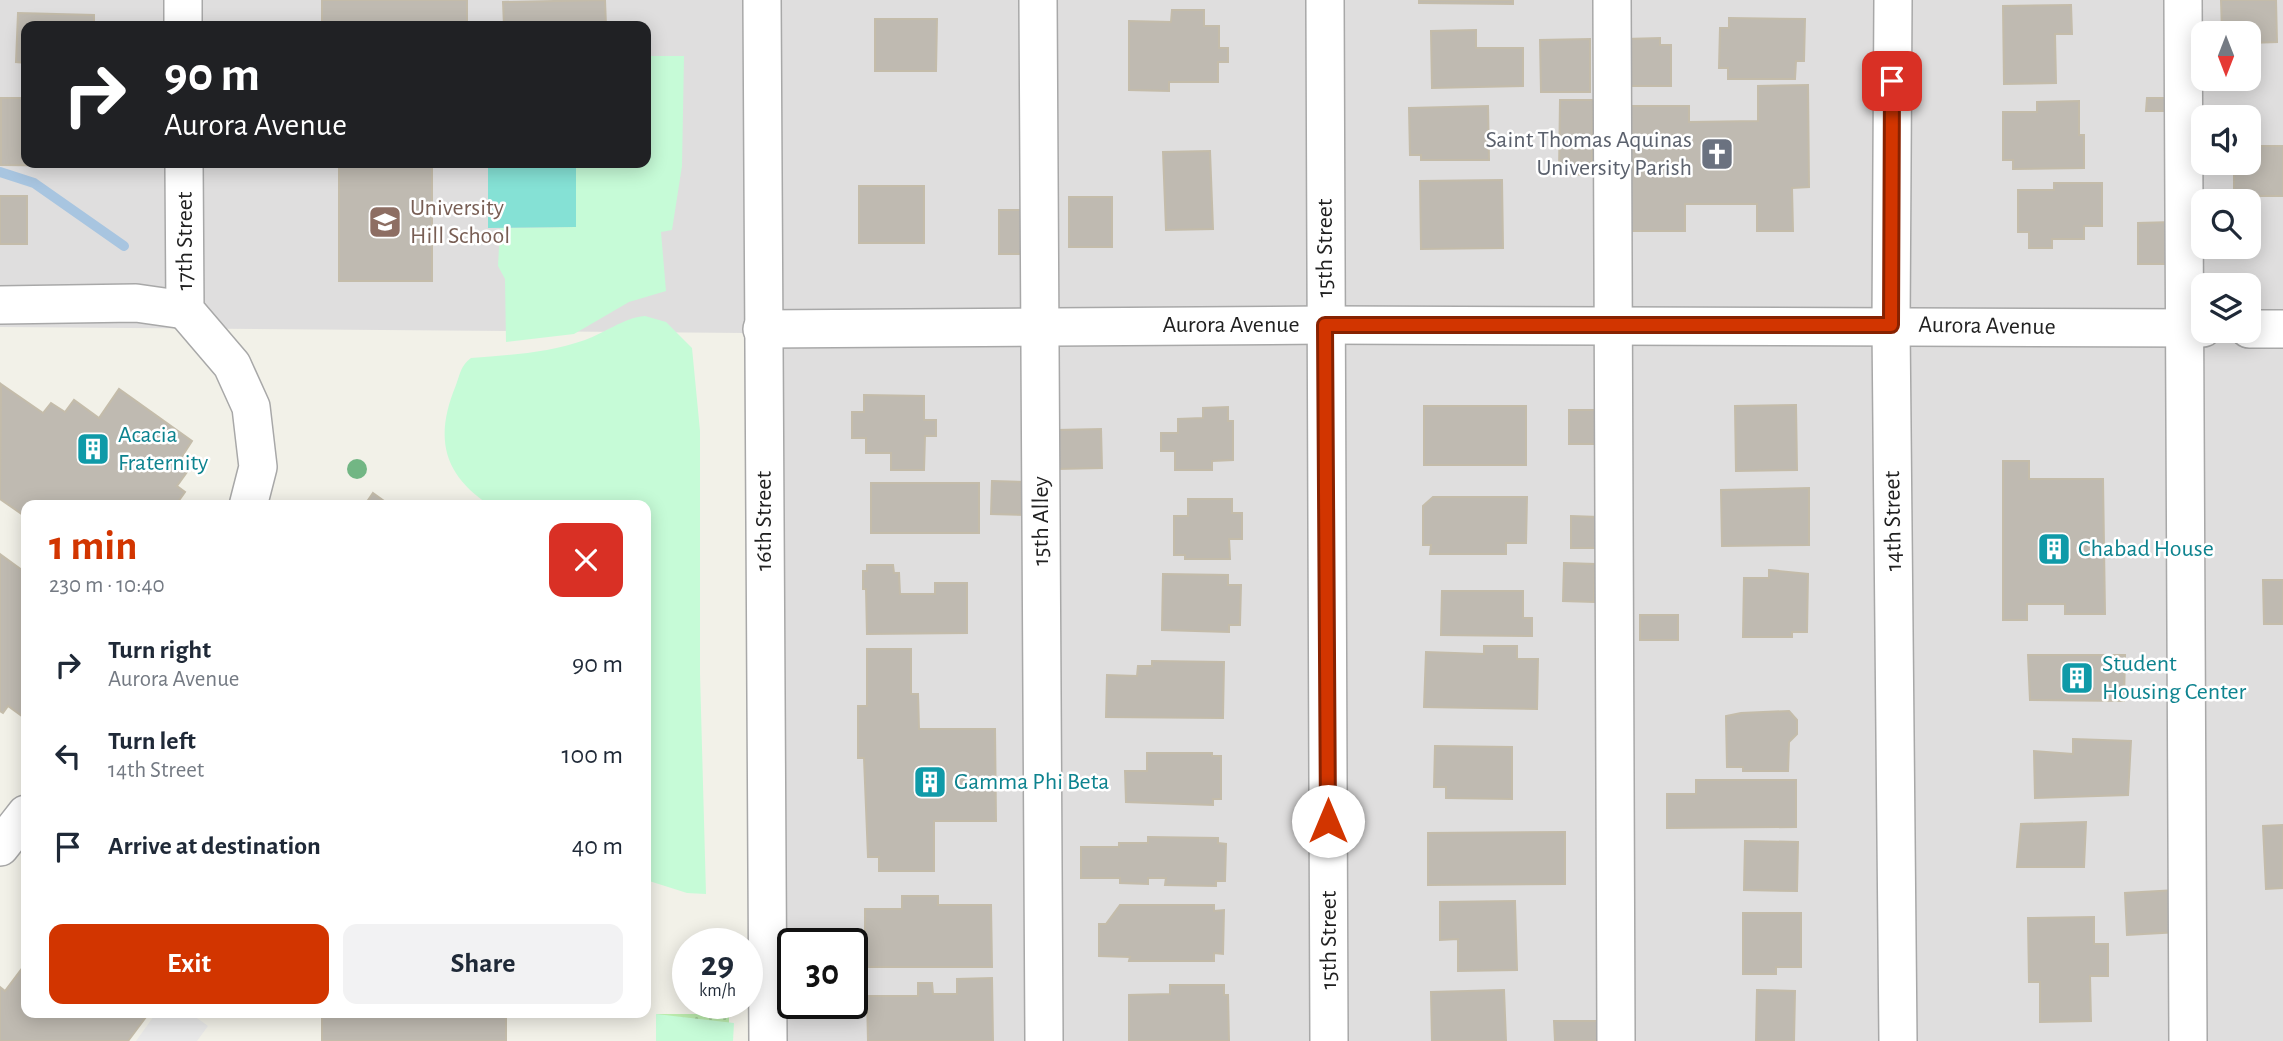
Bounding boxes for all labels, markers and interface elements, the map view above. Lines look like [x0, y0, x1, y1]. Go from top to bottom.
north arrow [2191, 21, 2261, 91]
map controls [2191, 21, 2261, 343]
icon: right [49, 49, 140, 140]
text: 90 m [164, 51, 260, 100]
pin [1862, 51, 1922, 111]
icon: arrive [1873, 62, 1911, 100]
button: sound [2191, 105, 2261, 175]
text: Aurora Avenue [164, 109, 347, 141]
place label: Saint Thomas Aquinas University Parish [1486, 128, 1692, 180]
church icon: Saint Thomas Aquinas University Parish [1698, 135, 1736, 173]
button: search [2191, 189, 2261, 259]
street label: 17th Street [173, 191, 197, 290]
place label: University Hill School [410, 196, 510, 248]
street label: 15th Street [1313, 198, 1337, 297]
school or university icon: University Hill School [366, 203, 404, 241]
button: layers [2191, 273, 2261, 343]
street label: Aurora Avenue [1162, 313, 1300, 337]
street label: Aurora Avenue [1918, 313, 2056, 339]
place label: Acacia Fraternity [118, 423, 208, 475]
building icon: Acacia Fraternity [74, 430, 112, 468]
street label: 14th Street [1880, 470, 1906, 571]
street label: 16th Street [752, 471, 776, 571]
street label: 15th Alley [1029, 476, 1053, 566]
button: close [549, 523, 623, 597]
text: 1 min [49, 525, 138, 567]
building icon: Chabad House [2035, 530, 2073, 568]
place label: Chabad House [2078, 537, 2214, 561]
text: 230 m · 10:40 [49, 574, 165, 597]
text: Turn right [108, 637, 211, 663]
icon: right [49, 646, 87, 684]
text: 90 m [572, 651, 623, 677]
place label: Student Housing Center [2102, 652, 2247, 704]
building icon: Student Housing Center [2058, 659, 2096, 697]
text: Aurora Avenue [108, 668, 239, 691]
text: Turn left [108, 728, 196, 754]
icon: left [49, 737, 87, 775]
text: 100 m [562, 742, 623, 768]
text: 14th Street [108, 759, 204, 782]
building icon: Gamma Phi Beta [911, 763, 949, 801]
place label: Gamma Phi Beta [954, 770, 1109, 794]
position arrow [1291, 784, 1365, 858]
icon: arrive [49, 828, 87, 866]
text: Arrive at destination [108, 833, 321, 859]
text: 40 m [572, 833, 623, 859]
street label: 15th Street [1317, 890, 1341, 989]
button: Exit [49, 924, 329, 1004]
button: Share [343, 924, 623, 1004]
speed limit sign: 30 [777, 928, 868, 1019]
text: 29 [701, 947, 734, 982]
text: km/h [699, 982, 736, 1000]

